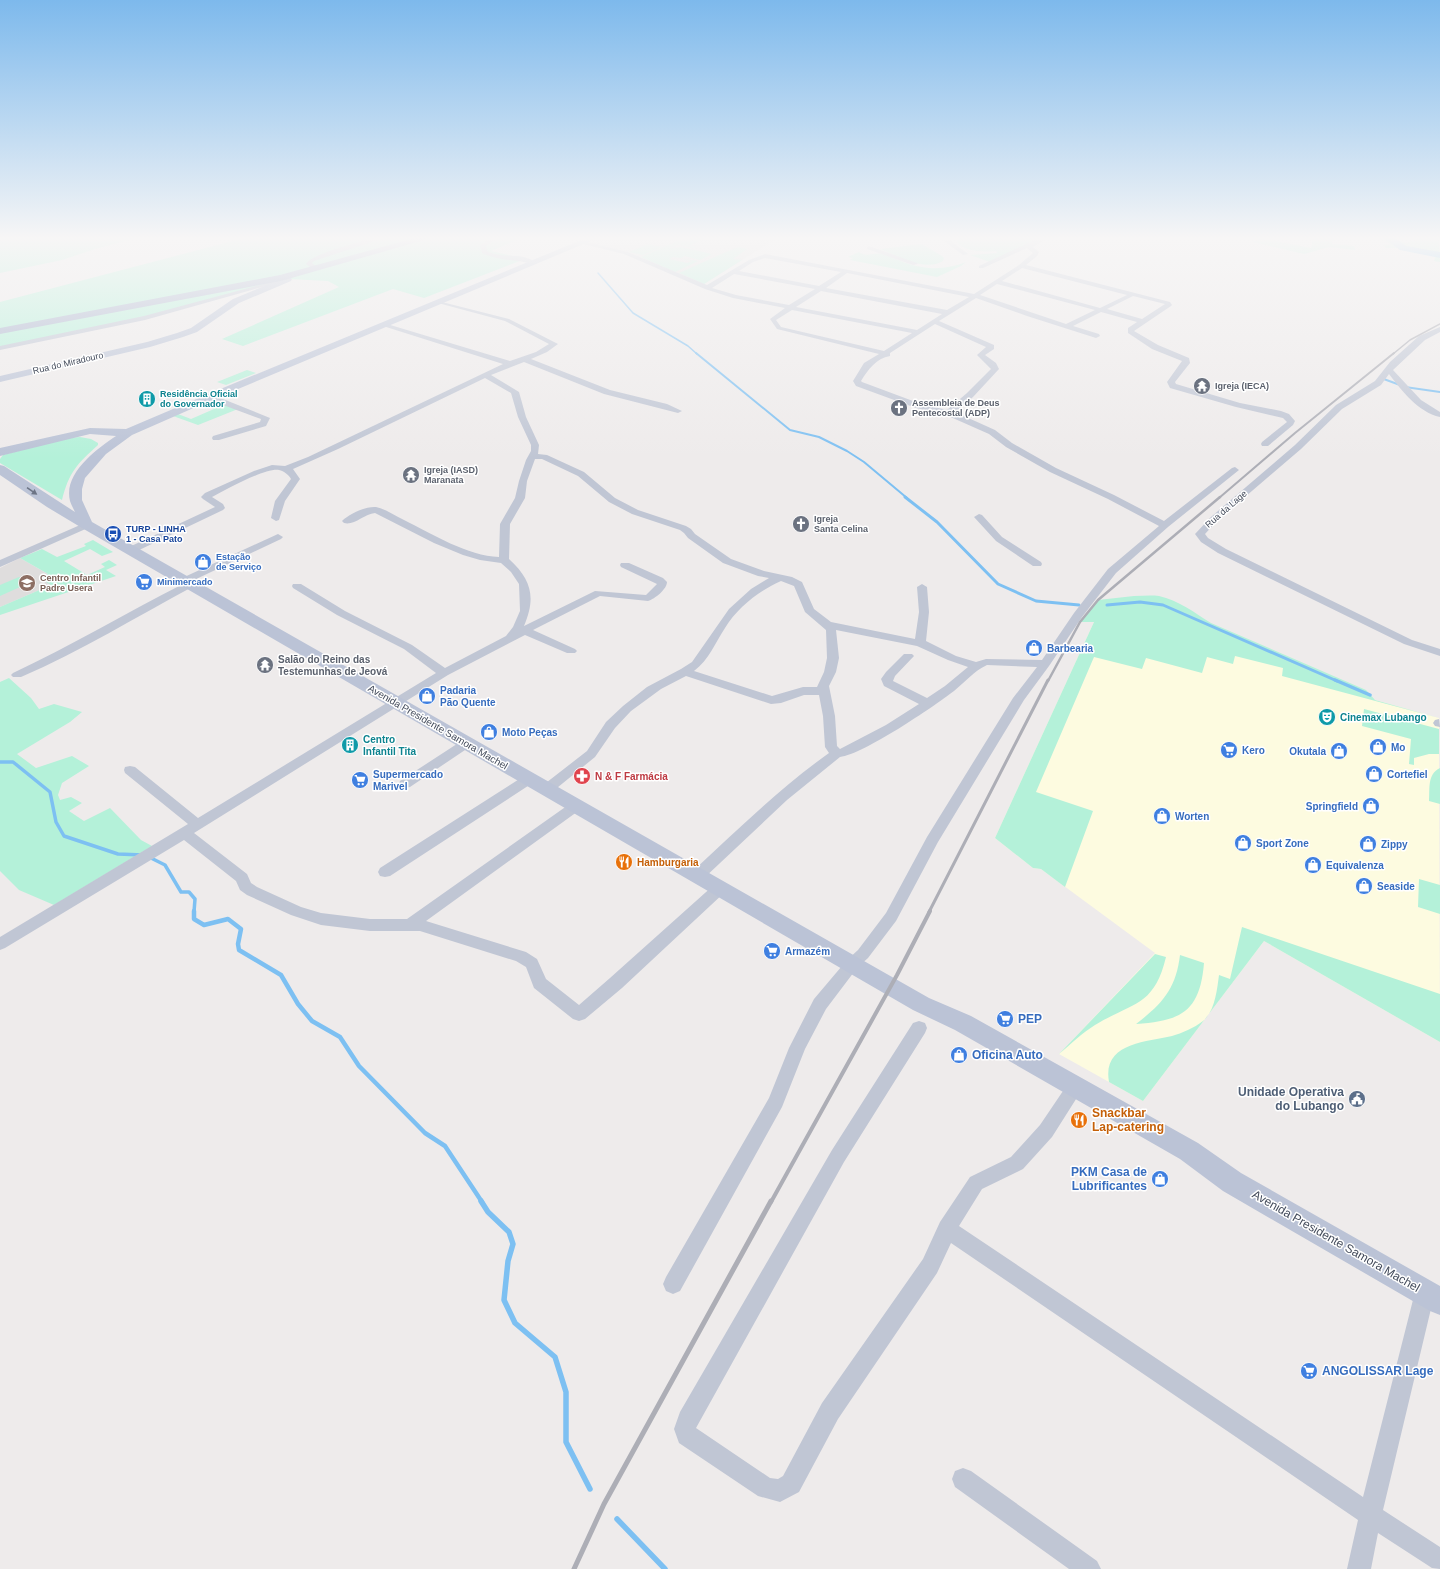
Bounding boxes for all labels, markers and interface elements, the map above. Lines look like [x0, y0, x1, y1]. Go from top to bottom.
street label: Rua do Miradouro [32, 350, 104, 376]
temple icon: Igreja (IECA) [1192, 376, 1212, 396]
place label: Igreja (IECA) [1215, 381, 1269, 391]
building icon: Residência Oficial do Governador [137, 389, 157, 409]
place label: Residência Oficial do Governador [160, 389, 238, 409]
church icon: Assembleia de Deus Pentecostal (ADP) [889, 398, 909, 418]
place label: Assembleia de Deus Pentecostal (ADP) [912, 398, 1000, 418]
temple icon: Igreja (IASD) Maranata [401, 465, 421, 485]
place label: Igreja (IASD) Maranata [424, 465, 478, 485]
one-way arrow [27, 487, 38, 494]
street label: Rua da Lage [1203, 488, 1249, 530]
church icon: Igreja Santa Celina [791, 514, 811, 534]
place label: Igreja Santa Celina [814, 514, 869, 534]
bus stop icon: TURP - LINHA 1 - Casa Pato [103, 524, 123, 544]
place label: TURP - LINHA 1 - Casa Pato [126, 524, 186, 544]
shop icon: Estação de Serviço [193, 552, 213, 572]
place label: Estação de Serviço [216, 552, 262, 572]
supermarket icon: Minimercado [134, 572, 154, 592]
school or university icon: Centro Infantil Padre Usera [17, 573, 37, 593]
place label: Centro Infantil Padre Usera [40, 573, 101, 593]
place label: Minimercado [157, 577, 213, 587]
shop icon: Barbearia [1024, 638, 1044, 658]
place label: Barbearia [1047, 643, 1094, 654]
place label: Salão do Reino das Testemunhas de Jeová [278, 654, 388, 677]
temple icon: Salão do Reino das Testemunhas de Jeová [255, 655, 275, 675]
street label: Avenida Presidente Samora Machel [366, 682, 510, 772]
place label: Padaria Pão Quente [440, 685, 496, 708]
shop icon: Padaria Pão Quente [417, 686, 437, 706]
theatre icon: Cinemax Lubango [1317, 707, 1337, 727]
place label: Cinemax Lubango [1340, 712, 1427, 723]
shop icon: Moto Peças [479, 722, 499, 742]
place label: Moto Peças [502, 727, 558, 738]
place label: Centro Infantil Tita [363, 734, 417, 757]
building icon: Centro Infantil Tita [340, 735, 360, 755]
shop icon: Mo [1368, 737, 1388, 757]
supermarket icon: Kero [1219, 740, 1239, 760]
shop icon: Okutala [1329, 741, 1349, 761]
place label: Mo [1391, 742, 1405, 753]
place label: Kero [1242, 745, 1265, 756]
place label: Okutala [1289, 746, 1326, 757]
shop icon: Cortefiel [1364, 764, 1384, 784]
pharmacy icon: N & F Farmácia [572, 766, 592, 786]
place label: Supermercado Marivel [373, 769, 443, 792]
place label: Cortefiel [1387, 769, 1428, 780]
supermarket icon: Supermercado Marivel [350, 770, 370, 790]
place label: N & F Farmácia [595, 771, 668, 782]
shop icon: Springfield [1361, 796, 1381, 816]
place label: Springfield [1306, 801, 1358, 812]
shop icon: Worten [1152, 806, 1172, 826]
place label: Worten [1175, 811, 1209, 822]
shop icon: Sport Zone [1233, 833, 1253, 853]
shop icon: Zippy [1358, 834, 1378, 854]
place label: Sport Zone [1256, 838, 1309, 849]
place label: Zippy [1381, 839, 1408, 850]
restaurant icon: Hamburgaria [614, 852, 634, 872]
shop icon: Equivalenza [1303, 855, 1323, 875]
place label: Hamburgaria [637, 857, 699, 868]
place label: Equivalenza [1326, 860, 1384, 871]
shop icon: Seaside [1354, 876, 1374, 896]
place label: Seaside [1377, 881, 1415, 892]
supermarket icon: Armazém [762, 941, 782, 961]
place label: Armazém [785, 946, 830, 957]
supermarket icon: PEP [995, 1009, 1015, 1029]
place label: PEP [1018, 1012, 1042, 1026]
shop icon: Oficina Auto [949, 1045, 969, 1065]
place label: Oficina Auto [972, 1048, 1043, 1062]
place label: Unidade Operativa do Lubango [1238, 1085, 1344, 1113]
public building icon: Unidade Operativa do Lubango [1347, 1089, 1367, 1109]
place label: Snackbar Lap-catering [1092, 1106, 1164, 1134]
restaurant icon: Snackbar Lap-catering [1069, 1110, 1089, 1130]
place label: PKM Casa de Lubrificantes [1071, 1165, 1147, 1193]
shop icon: PKM Casa de Lubrificantes [1150, 1169, 1170, 1189]
street label: Avenida Presidente Samora Machel [1250, 1187, 1422, 1295]
supermarket icon: ANGOLISSAR Lage [1299, 1361, 1319, 1381]
place label: ANGOLISSAR Lage [1322, 1364, 1434, 1378]

